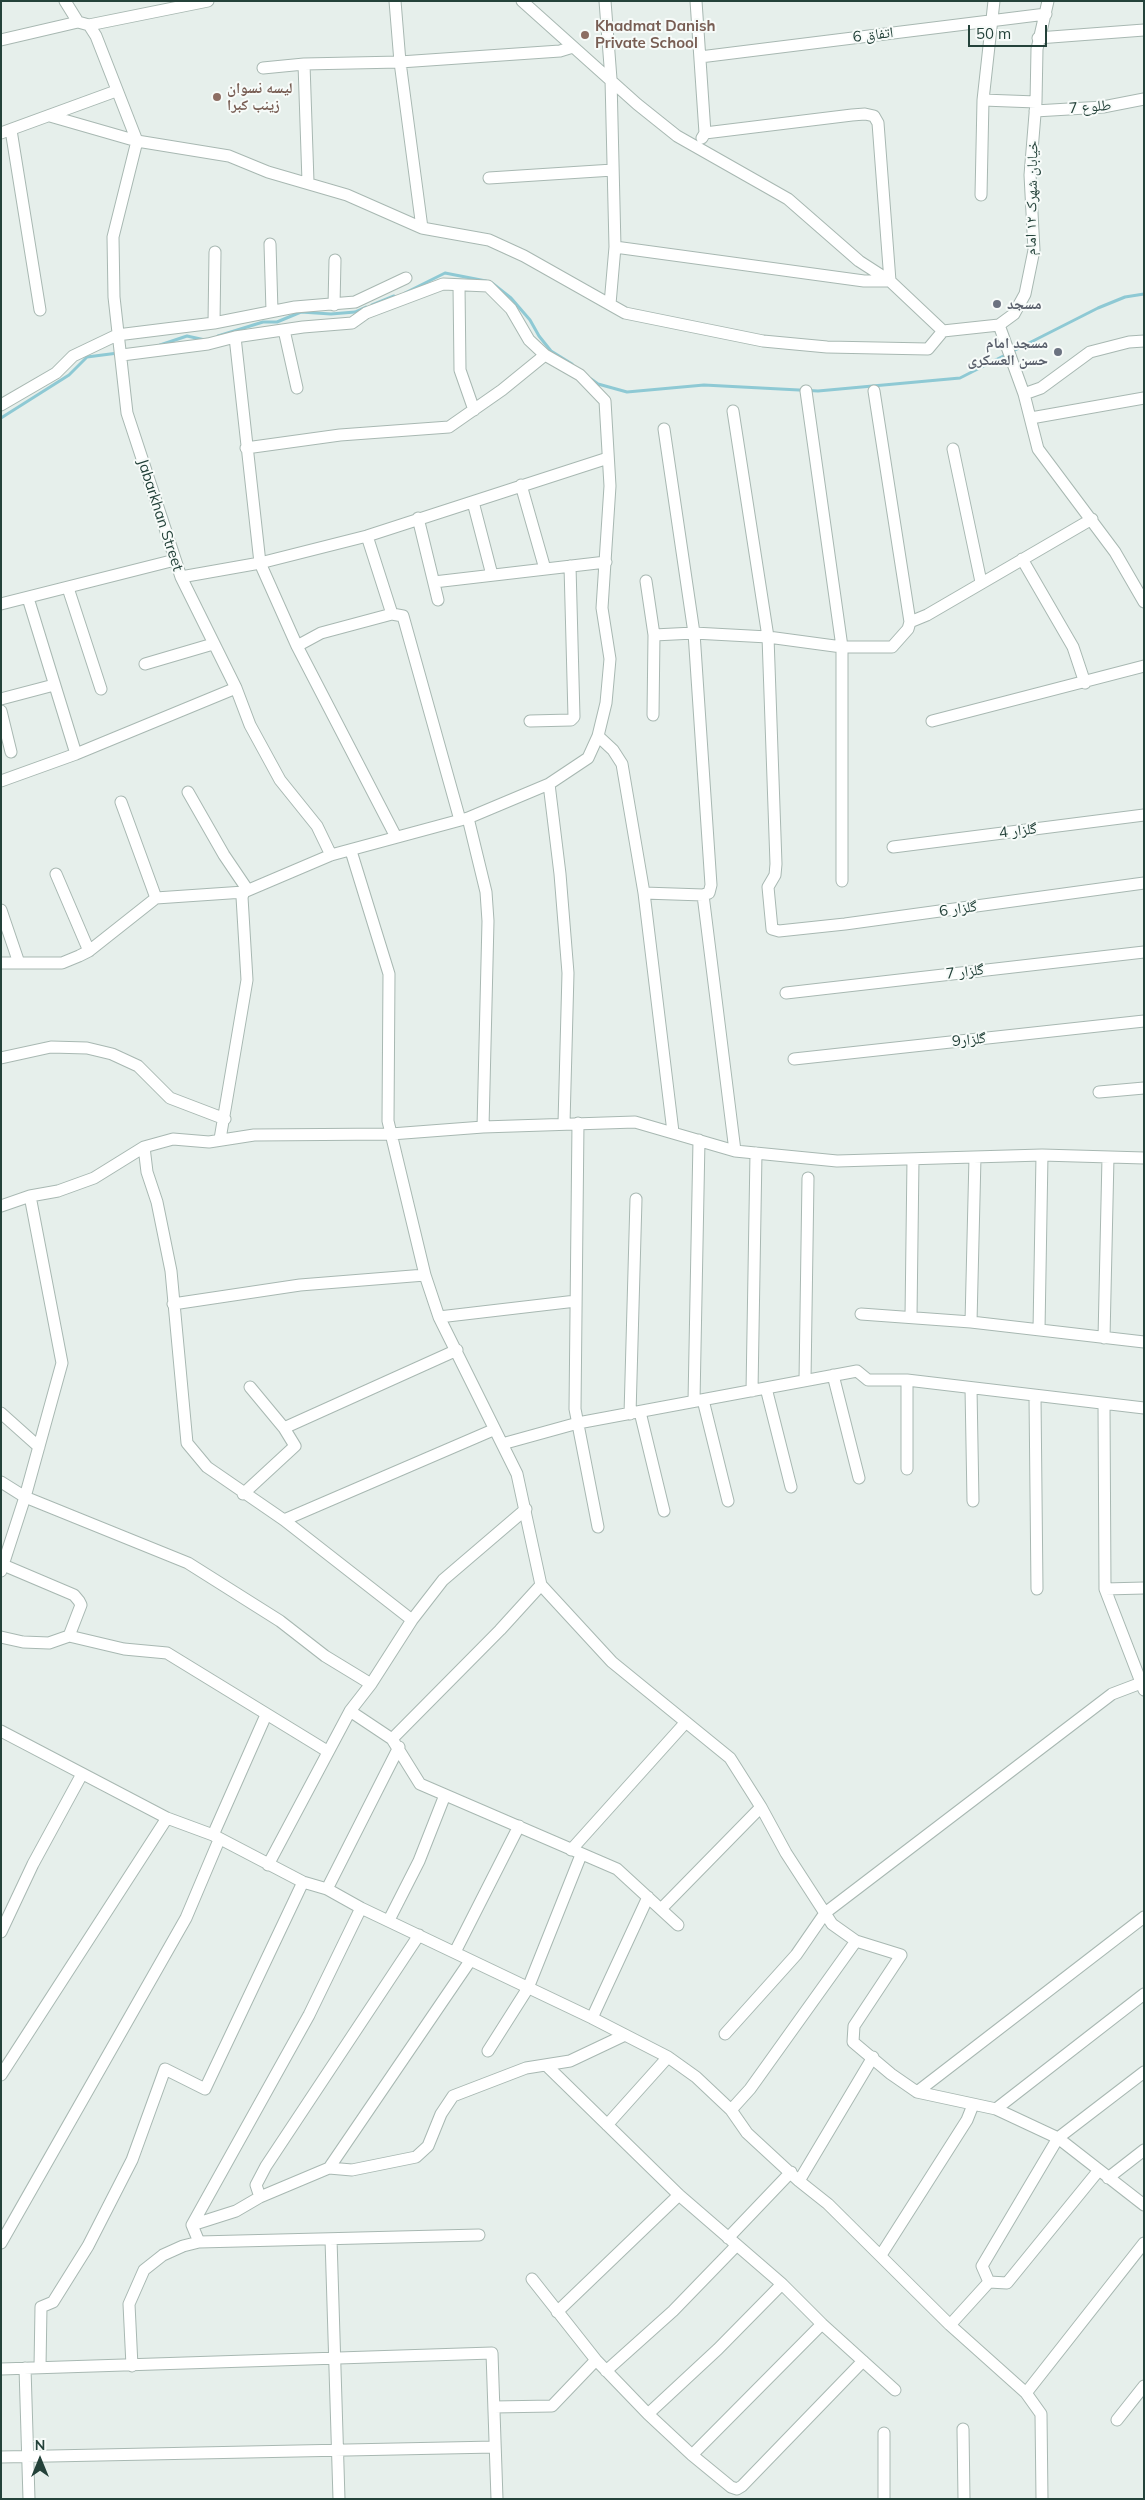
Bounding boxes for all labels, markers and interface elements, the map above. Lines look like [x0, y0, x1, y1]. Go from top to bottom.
scale bar [970, 15, 1049, 47]
place label: Khadmat Danish Private School [595, 17, 715, 52]
street label: اتفاق 6 [852, 24, 894, 46]
text: 50 m [976, 24, 1011, 43]
marker: Khadmat Danish Private School [579, 29, 591, 41]
place label: لیسه نسوان زینب کبرا [227, 79, 292, 114]
marker: لیسه نسوان زینب کبرا [211, 91, 223, 103]
street label: طلوع 7 [1068, 96, 1112, 118]
street label: خیابان شهرک ۱۲ امام [1022, 141, 1042, 255]
place label: مسجد [1007, 295, 1042, 313]
marker: مسجد [991, 298, 1003, 310]
place label: مسجد امام حسن العسکری [968, 334, 1048, 369]
marker: مسجد امام حسن العسکری [1052, 346, 1064, 358]
street label: Jabarkhan Street [133, 457, 187, 573]
street label: گلزار 4 [998, 820, 1038, 842]
street label: گلزار 6 [938, 897, 978, 921]
street label: گلزار 7 [945, 961, 985, 983]
street label: گلزار9 [951, 1029, 987, 1051]
north arrow [15, 2435, 65, 2485]
text: N [35, 2436, 45, 2454]

